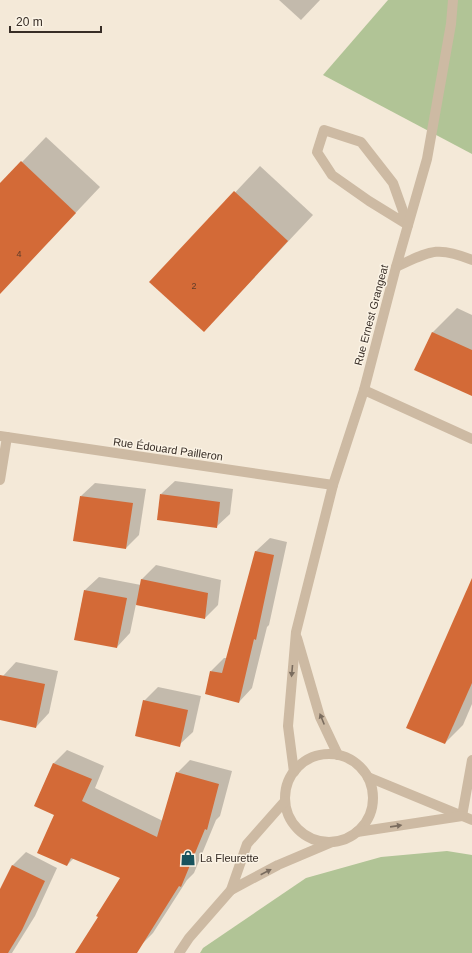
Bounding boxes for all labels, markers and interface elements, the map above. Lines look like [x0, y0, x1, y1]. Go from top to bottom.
scale bar [10, 8, 101, 34]
text: 20 m [16, 15, 43, 29]
house number: 4 [16, 249, 22, 259]
street label: Rue Ernest Grangeat [352, 263, 390, 367]
house number: 2 [191, 281, 197, 291]
street label: Rue Édouard Pailleron [112, 435, 224, 463]
one-way arrow [289, 665, 296, 677]
one-way arrow [318, 713, 324, 725]
one-way arrow [390, 823, 402, 829]
shop icon: La Fleurette [179, 849, 197, 867]
place label: La Fleurette [200, 852, 259, 864]
one-way arrow [260, 869, 271, 875]

